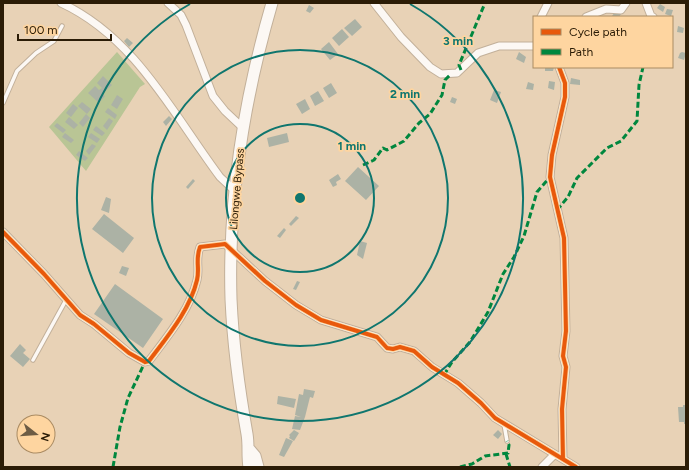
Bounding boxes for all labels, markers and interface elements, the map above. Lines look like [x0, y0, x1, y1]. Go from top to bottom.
scale bar [18, 16, 111, 42]
legend [533, 16, 673, 68]
text: 100 m [24, 23, 58, 37]
text: Cycle path [569, 25, 627, 39]
text: 3 min [443, 34, 473, 48]
text: Path [569, 45, 593, 59]
text: 2 min [390, 87, 420, 101]
text: 1 min [338, 139, 366, 153]
street label: Lilongwe Bypass [227, 148, 247, 230]
centre of rings [293, 191, 307, 205]
north arrow [16, 414, 56, 454]
text: N [38, 431, 53, 443]

